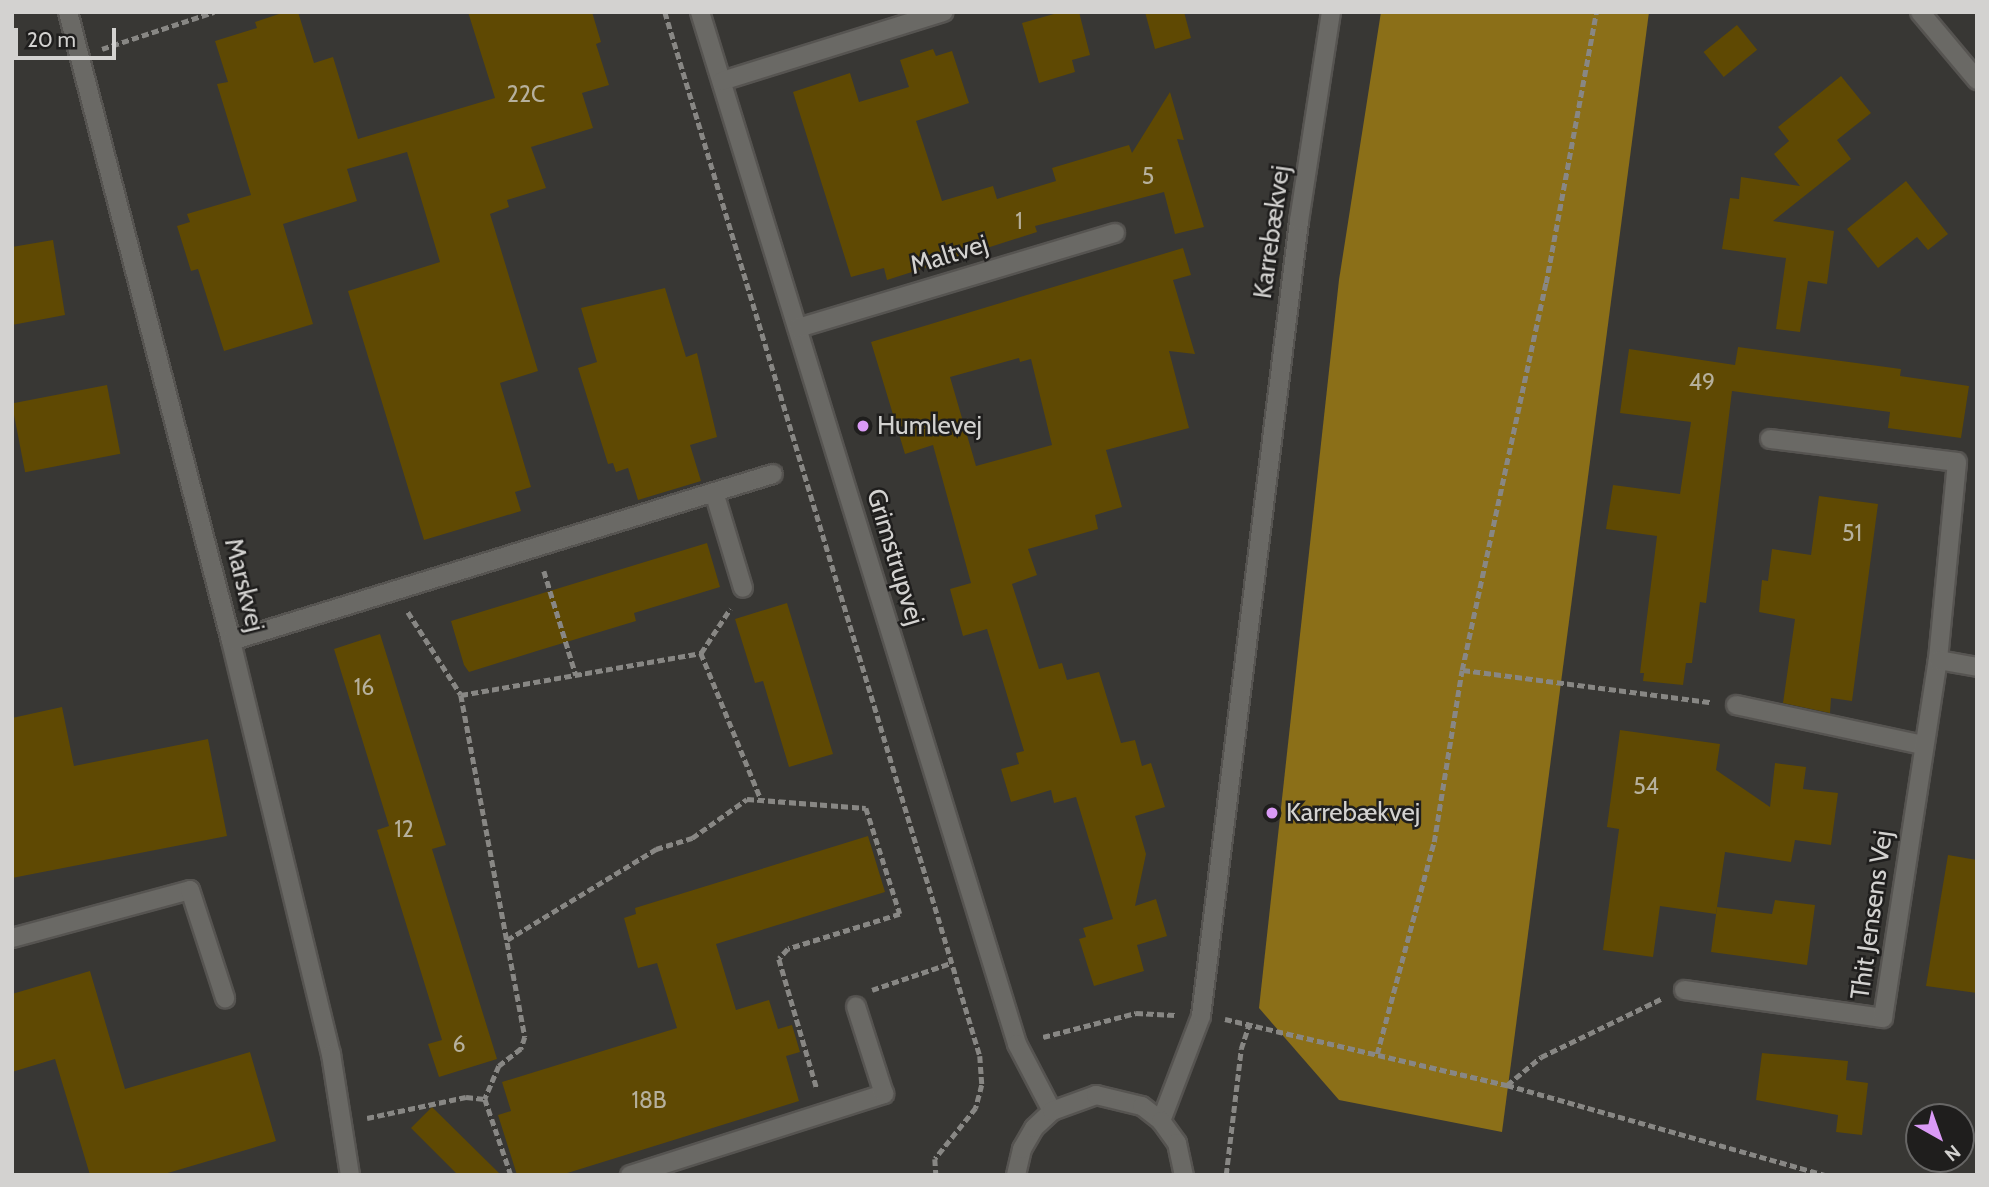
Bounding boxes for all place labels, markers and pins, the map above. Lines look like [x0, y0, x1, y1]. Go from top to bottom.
place label: Humlevej [877, 410, 982, 442]
marker: Humlevej [855, 418, 871, 434]
place label: Karrebækvej [1286, 797, 1420, 829]
marker: Karrebækvej [1264, 805, 1280, 821]

